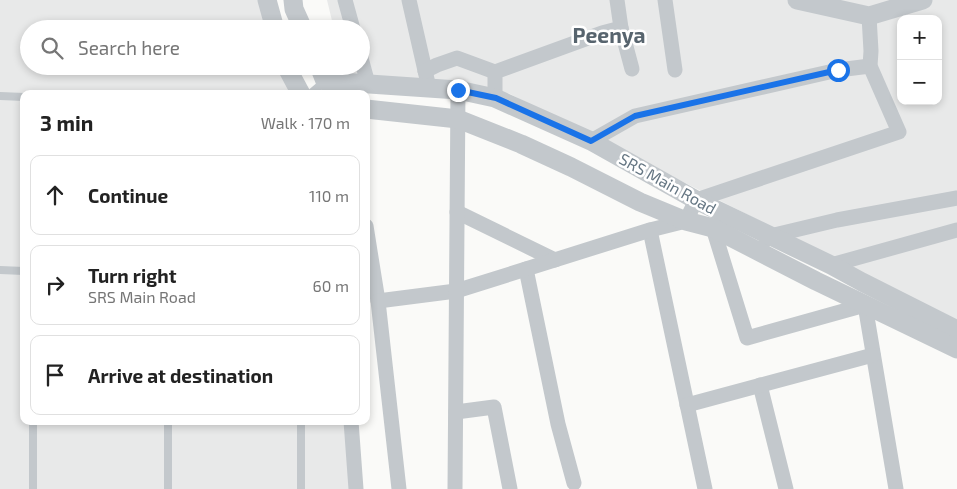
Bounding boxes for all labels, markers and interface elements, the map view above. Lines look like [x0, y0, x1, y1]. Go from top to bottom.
map controls [897, 15, 942, 105]
button: + [897, 15, 942, 60]
search box [20, 20, 370, 75]
district label: Peenya [573, 22, 645, 48]
icon: search [38, 34, 66, 62]
text: Search here [78, 36, 180, 59]
route start [827, 59, 850, 82]
button: − [897, 60, 942, 105]
route end [447, 79, 470, 102]
text: 3 min [40, 110, 93, 135]
text: Walk · 170 m [261, 113, 350, 132]
street label: SRS Main Road [616, 149, 720, 217]
icon: ahead [41, 181, 69, 209]
text: Continue [88, 184, 168, 207]
text: 110 m [309, 186, 349, 205]
text: Turn right [88, 264, 176, 287]
icon: right [41, 271, 69, 299]
text: 60 m [313, 276, 349, 295]
text: SRS Main Road [88, 287, 196, 306]
icon: arrive [41, 361, 69, 389]
text: Arrive at destination [88, 364, 273, 387]

